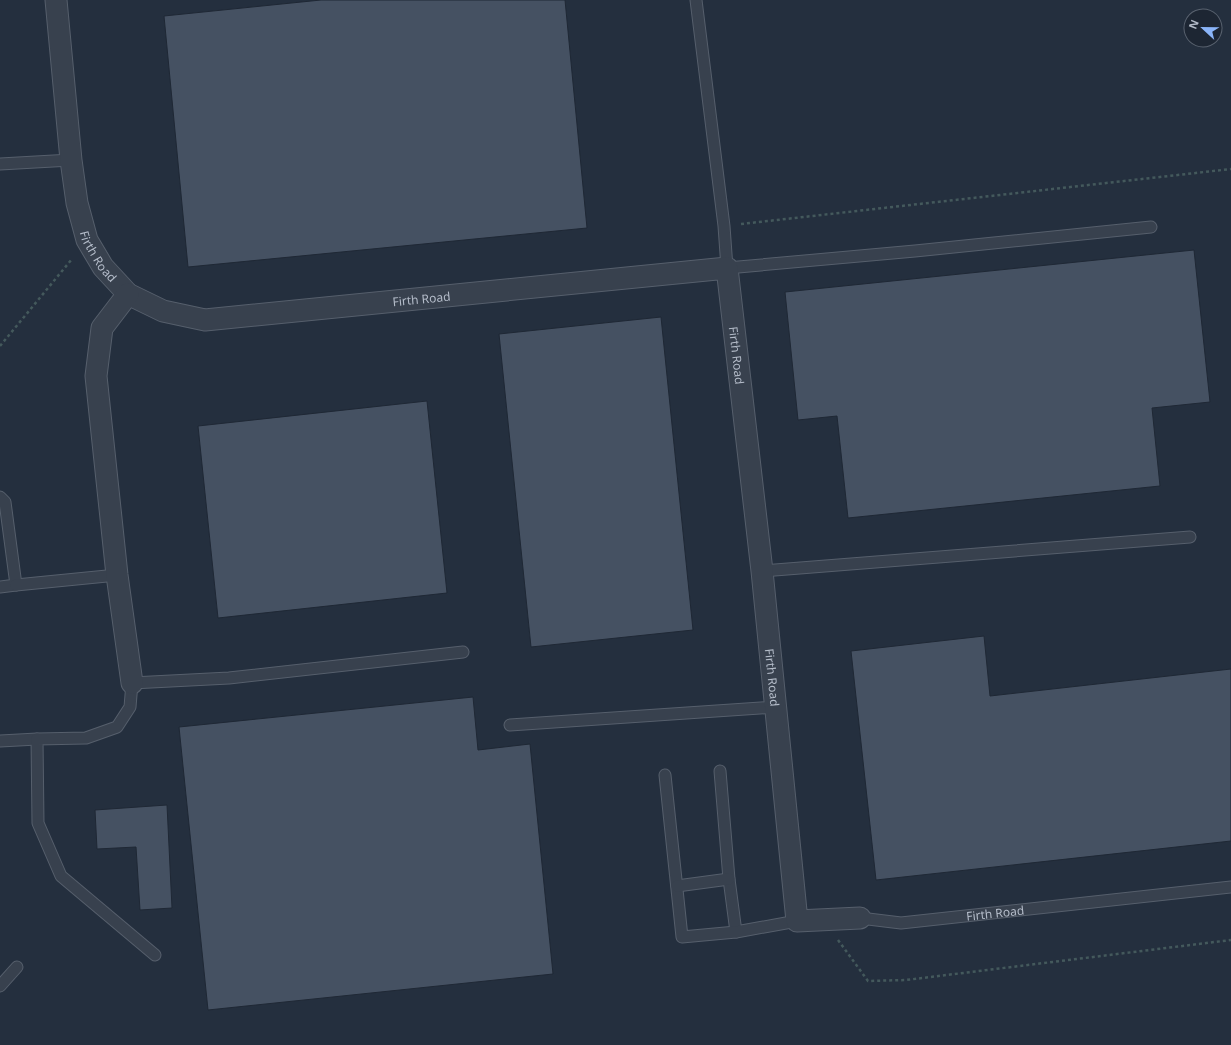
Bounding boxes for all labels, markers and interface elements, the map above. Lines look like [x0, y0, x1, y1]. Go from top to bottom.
north arrow [1183, 8, 1223, 48]
text: N [1185, 17, 1202, 31]
street label: Firth Road [76, 229, 121, 285]
street label: Firth Road [392, 287, 451, 310]
street label: Firth Road [725, 326, 749, 385]
street label: Firth Road [761, 648, 784, 707]
street label: Firth Road [965, 901, 1025, 924]

